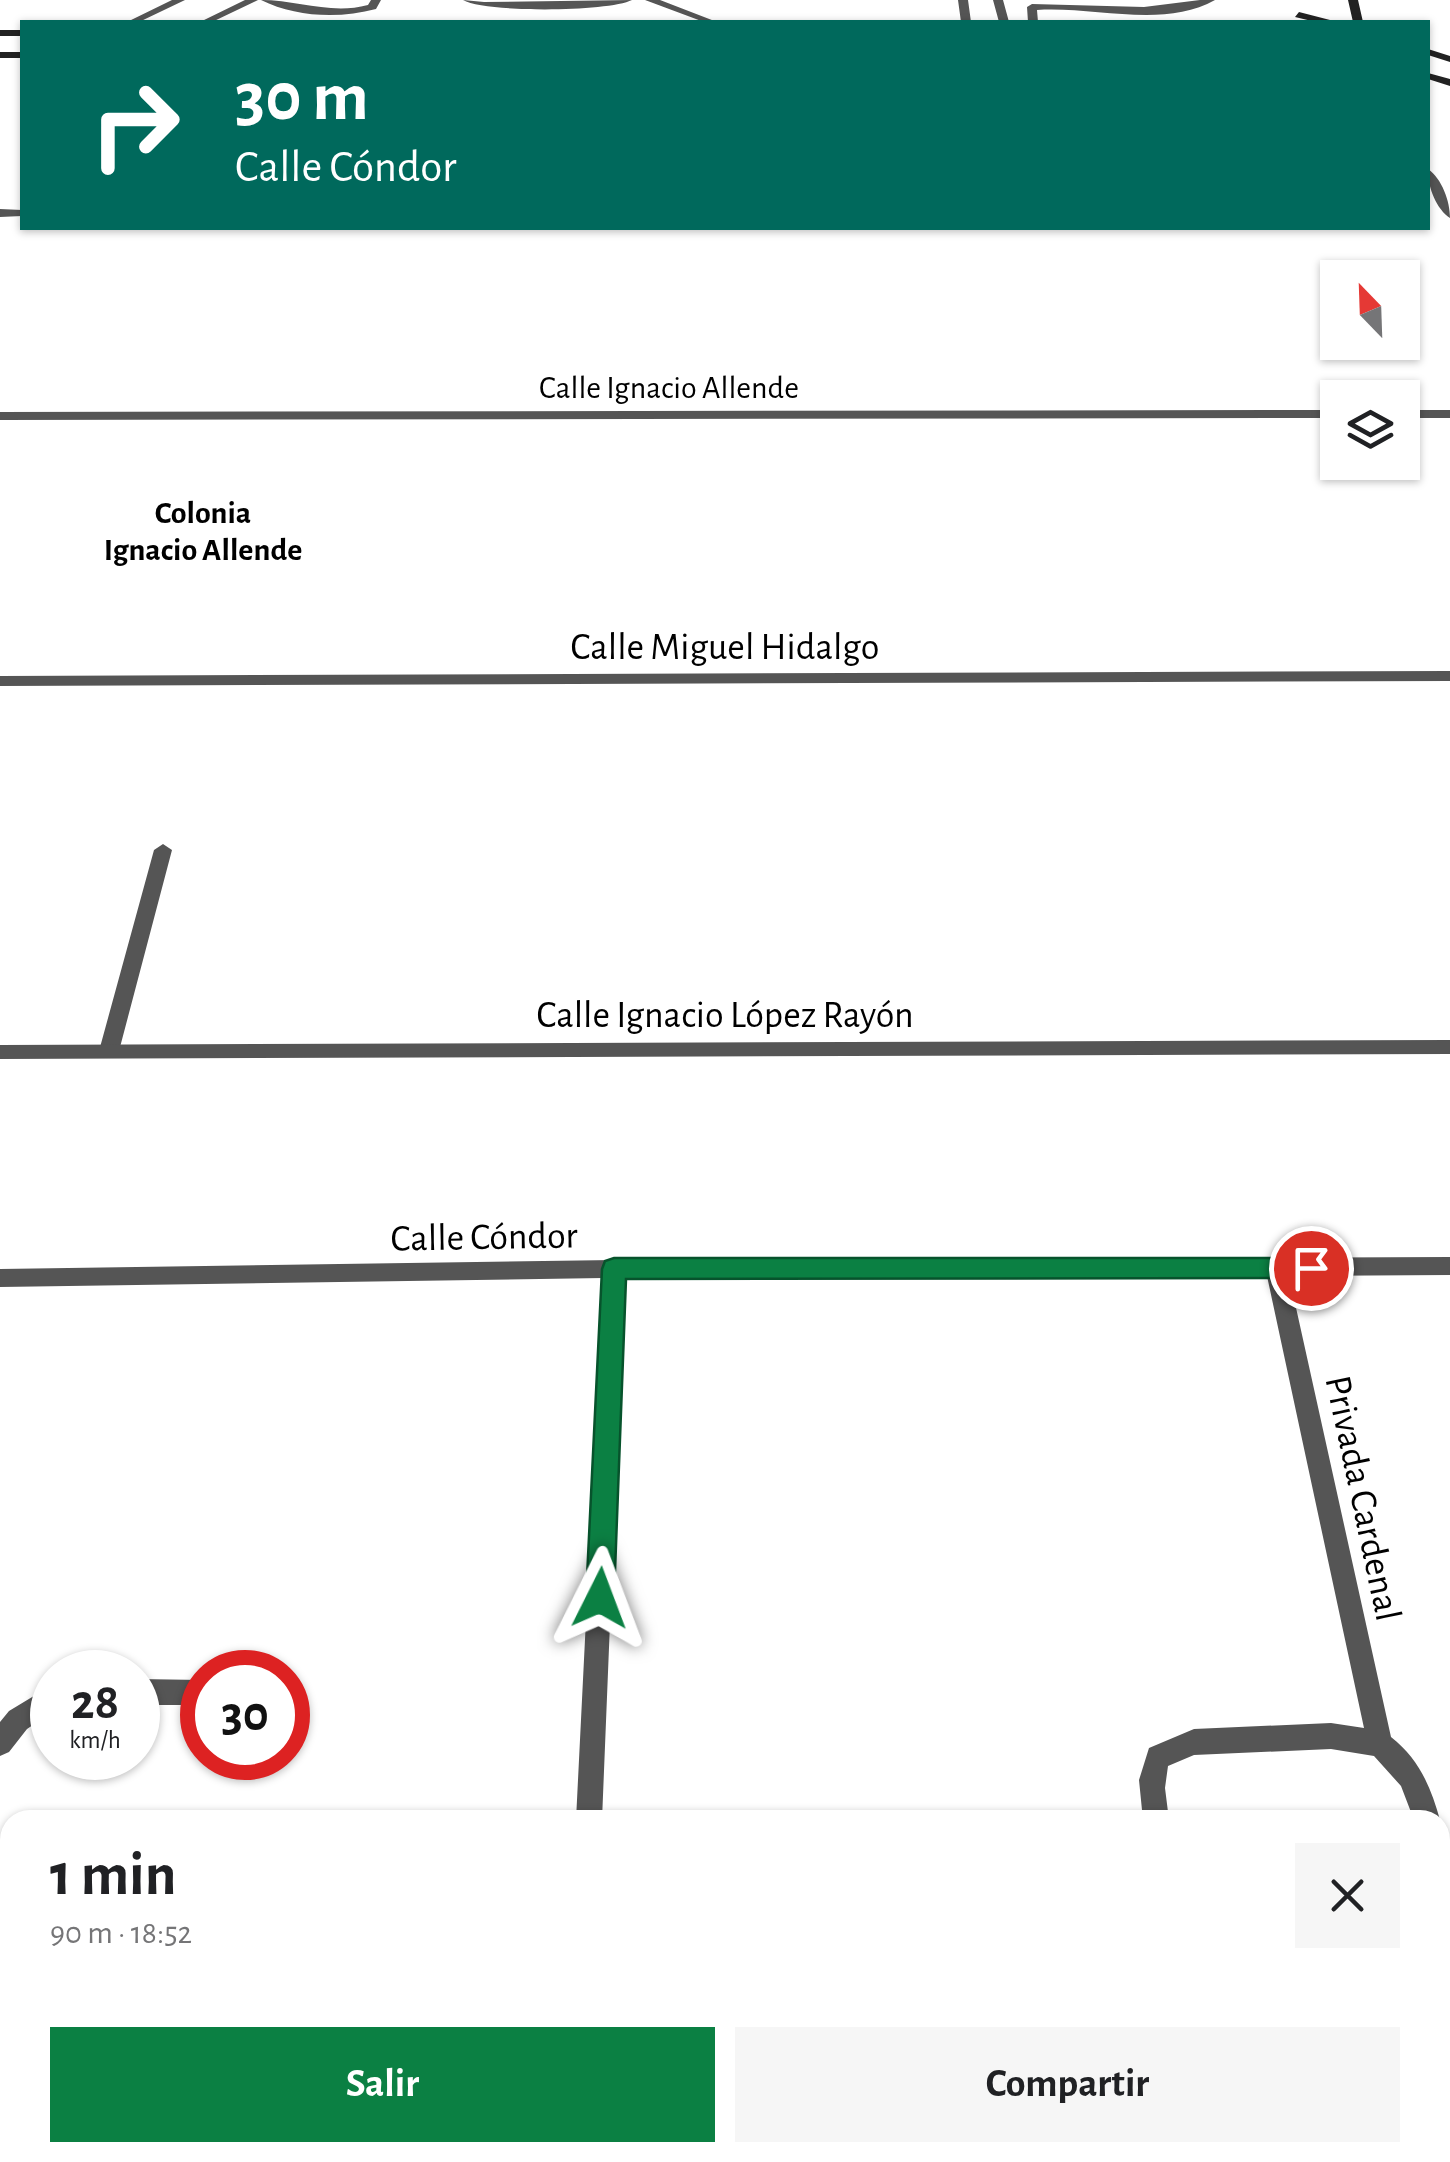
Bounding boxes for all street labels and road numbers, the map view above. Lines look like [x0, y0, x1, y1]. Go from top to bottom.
street label: Calle Ignacio Allende [539, 372, 799, 404]
street label: Calle Miguel Hidalgo [570, 629, 880, 667]
street label: Calle Ignacio López Rayón [536, 997, 914, 1035]
street label: Calle Cóndor [390, 1217, 579, 1259]
street label: Privada Cardenal [1317, 1372, 1407, 1625]

